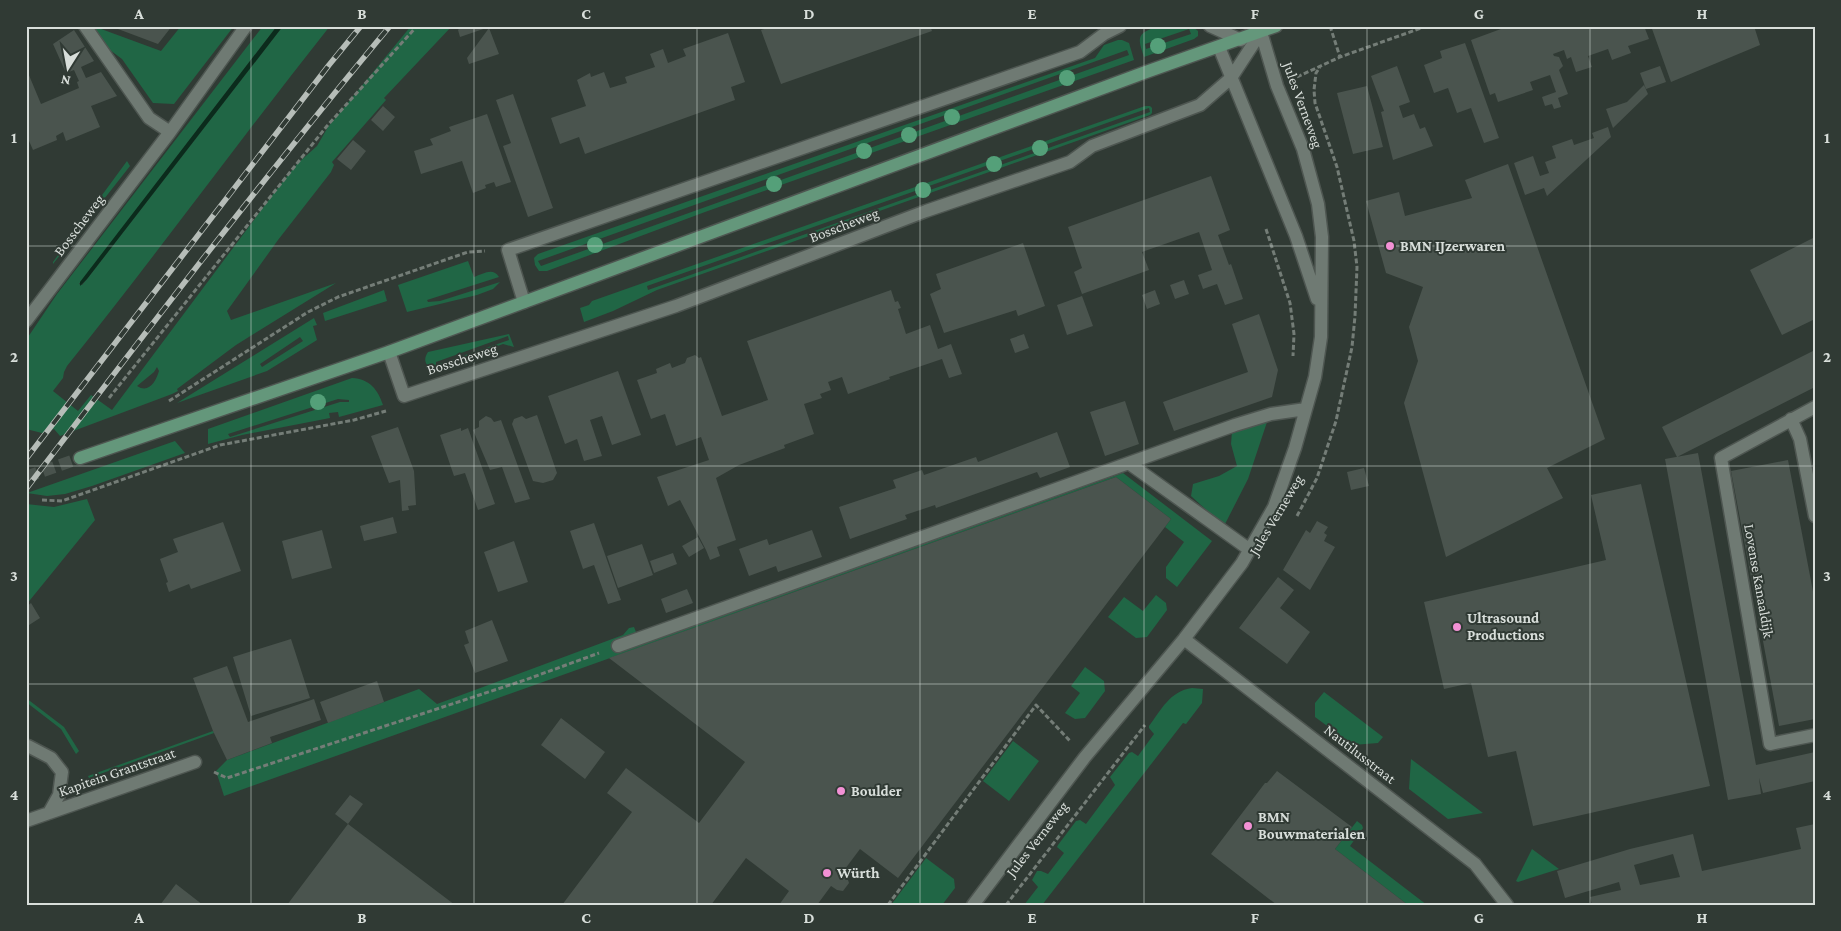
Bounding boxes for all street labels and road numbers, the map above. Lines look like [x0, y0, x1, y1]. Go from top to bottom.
street label: Jules Verneweg [1278, 58, 1326, 151]
street label: Bosscheweg [51, 191, 108, 260]
street label: Bosscheweg [807, 204, 881, 246]
street label: Bosscheweg [425, 340, 499, 379]
street label: Jules Verneweg [1245, 472, 1307, 560]
street label: Lovense Kanaaldijk [1740, 523, 1777, 640]
street label: Nautilusstraat [1321, 721, 1400, 787]
street label: Kapitein Grantstraat [56, 744, 179, 800]
street label: Jules Verneweg [1001, 798, 1072, 882]

